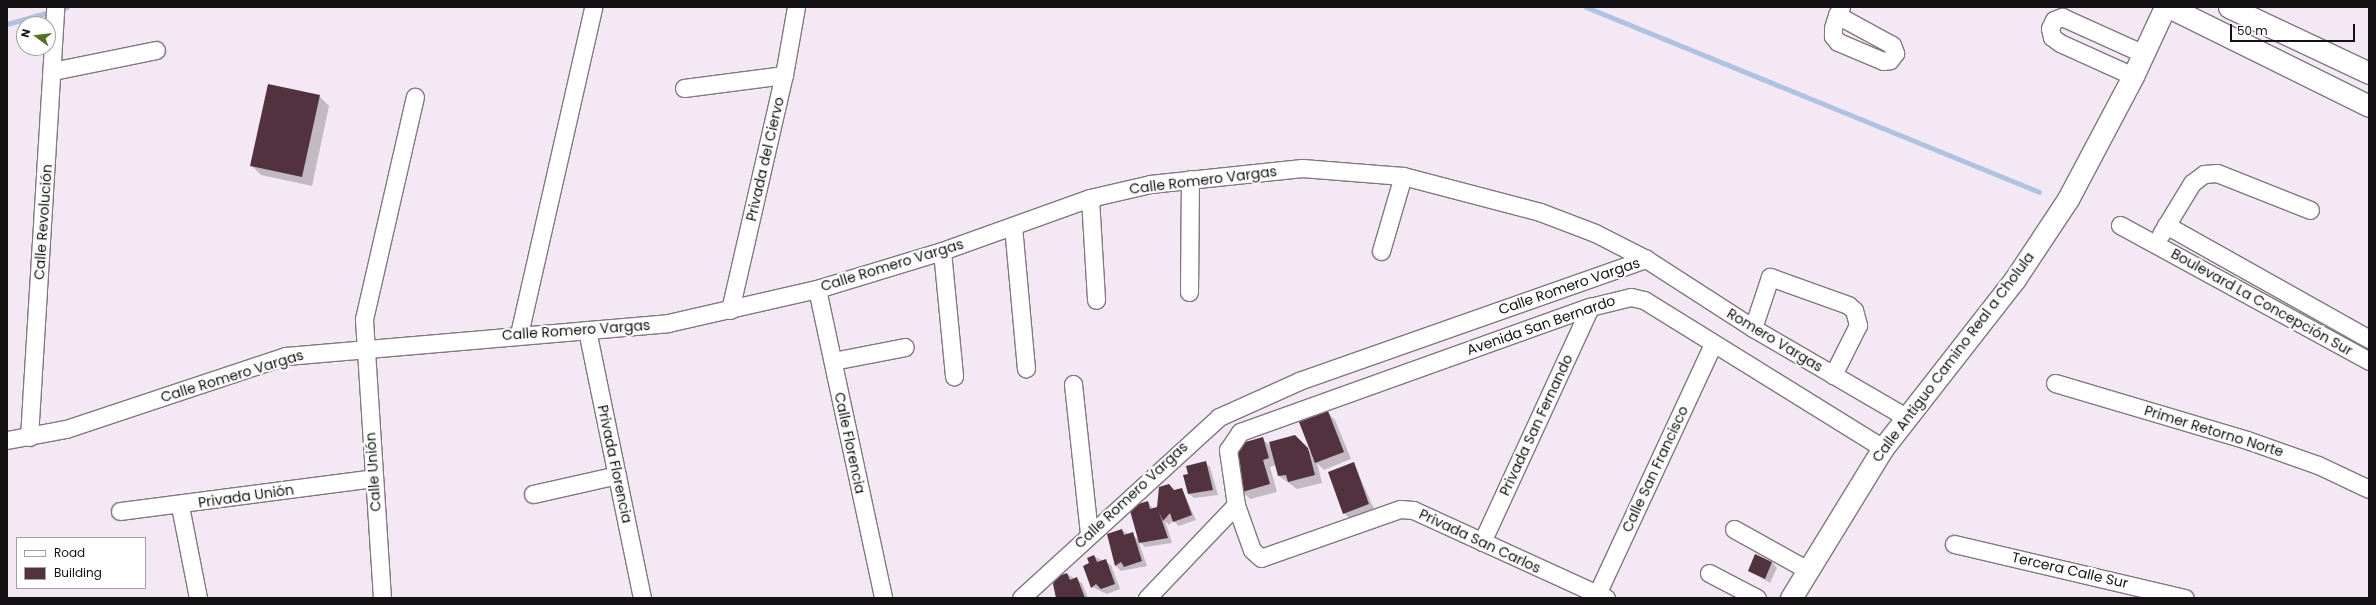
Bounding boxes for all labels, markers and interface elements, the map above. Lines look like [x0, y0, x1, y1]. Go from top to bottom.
north arrow [16, 16, 56, 56]
scale bar [2232, 16, 2357, 42]
text: 50 m [2237, 22, 2268, 39]
text: N [17, 27, 34, 39]
street label: Privada del Ciervo [743, 95, 787, 223]
street label: Calle Romero Vargas [1128, 163, 1278, 197]
street label: Calle Revolución [31, 164, 55, 280]
street label: Calle Romero Vargas [819, 235, 965, 295]
street label: Boulevard La Concepción Sur [2168, 245, 2356, 359]
street label: Calle Antiguo Camino Real a Cholula [1869, 249, 2037, 465]
street label: Calle Romero Vargas [1496, 254, 1642, 318]
street label: Avenida San Bernardo [1465, 292, 1617, 358]
street label: Romero Vargas [1724, 305, 1826, 375]
street label: Calle Romero Vargas [501, 316, 651, 344]
street label: Calle Romero Vargas [159, 346, 305, 406]
street label: Privada San Fernando [1496, 352, 1576, 498]
street label: Calle Florencia [831, 391, 869, 495]
street label: Primer Retorno Norte [2142, 402, 2286, 460]
street label: Privada Florencia [594, 403, 636, 525]
street label: Calle San Francisco [1618, 403, 1692, 535]
street label: Calle Unión [362, 432, 384, 512]
street label: Calle Romero Vargas [1071, 438, 1191, 552]
street label: Privada Unión [197, 481, 295, 511]
street label: Privada San Carlos [1416, 505, 1544, 577]
legend [16, 537, 146, 589]
text: Road [54, 544, 85, 561]
street label: Tercera Calle Sur [2010, 548, 2130, 592]
text: Building [54, 564, 102, 581]

